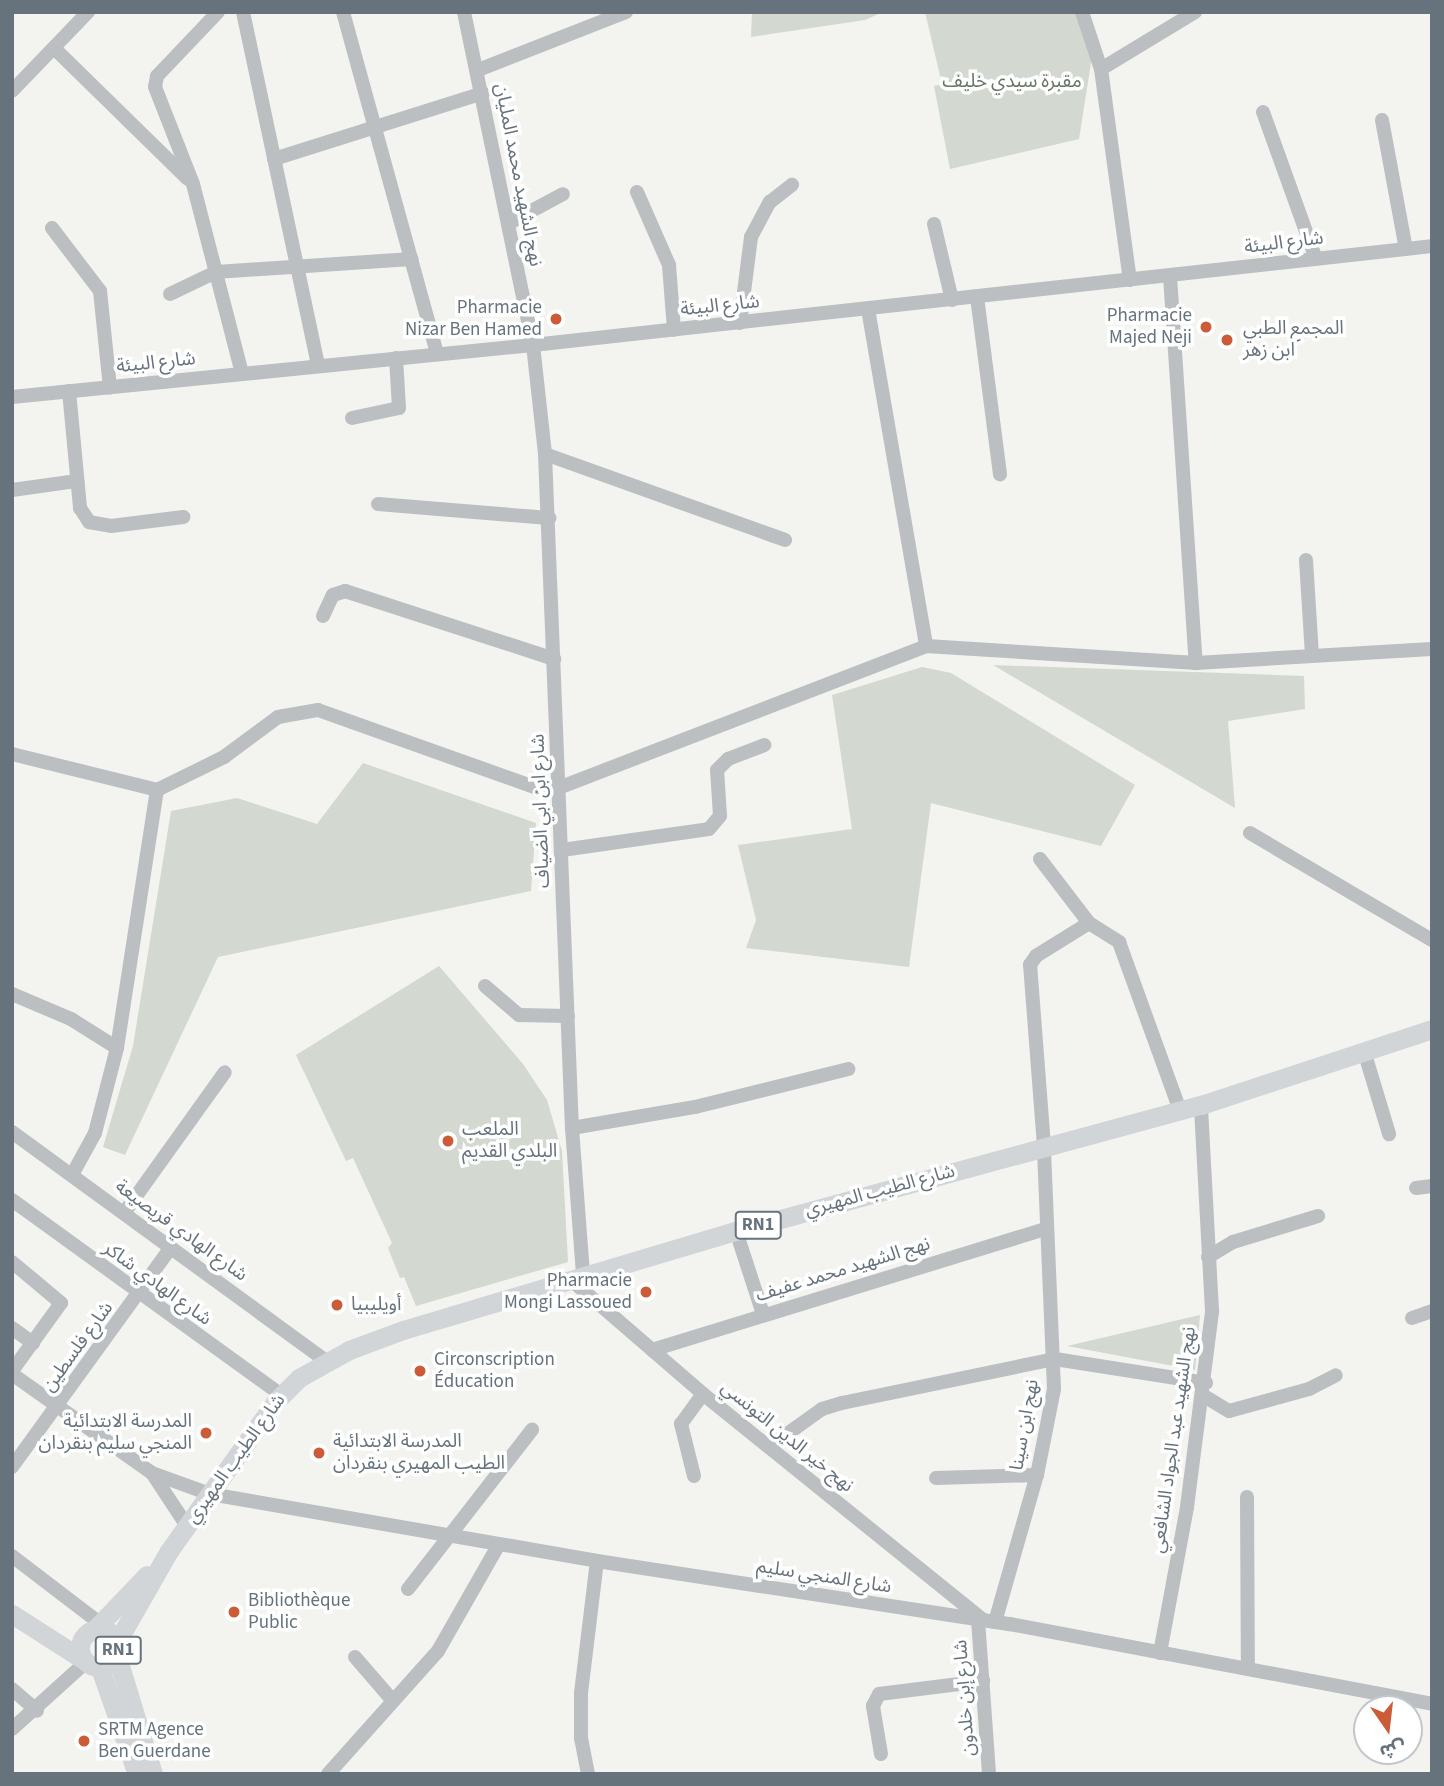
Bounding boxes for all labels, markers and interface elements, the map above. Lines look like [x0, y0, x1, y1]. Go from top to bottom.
park label: مقبرة سيدي خليف [942, 71, 1082, 93]
street label: نهج الشهيد محمد المليان [489, 82, 547, 268]
street label: شارع البيئة [1243, 227, 1325, 259]
street label: شارع البيئة [679, 290, 761, 322]
place label: Pharmacie Nizar Ben Hamed [405, 297, 542, 341]
place label: Pharmacie Majed Neji [1107, 305, 1192, 349]
marker: Pharmacie Nizar Ben Hamed [548, 311, 564, 327]
place label: المجمع الطبي ابن زهر [1243, 318, 1344, 362]
marker: Pharmacie Majed Neji [1198, 319, 1214, 335]
marker: المجمع الطبي ابن زهر [1217, 330, 1237, 350]
street label: شارع البيئة [115, 347, 197, 379]
street label: شارع ابن ابي الضياف [527, 733, 555, 889]
place label: الملعب البلدي القديم [462, 1119, 557, 1163]
marker: الملعب البلدي القديم [440, 1133, 456, 1149]
street label: شارع الطيب المهيري [802, 1160, 958, 1222]
street label: شارع الهادي قريصيعة [110, 1175, 252, 1287]
road number: RN1 [734, 1210, 782, 1240]
street label: نهج الشهيد محمد عفيف [753, 1233, 933, 1307]
street label: شارع الهادي شاكر [98, 1237, 216, 1331]
place label: Pharmacie Mongi Lassoued [504, 1270, 632, 1314]
marker: Pharmacie Mongi Lassoued [638, 1284, 654, 1300]
place label: أويليبيا [351, 1294, 402, 1316]
marker: أويليبيا [329, 1297, 345, 1313]
street label: شارع فلسطين [38, 1298, 118, 1396]
street label: نهج الشهيد عبد الجواد الشافعي [1147, 1325, 1201, 1555]
place label: Circonscription Éducation [434, 1349, 555, 1393]
marker: Circonscription Éducation [412, 1363, 428, 1379]
street label: نهج خير الدين التونسي [716, 1376, 858, 1498]
street label: نهج ابن سينا [1006, 1378, 1044, 1472]
street label: شارع الطيب المهيري [181, 1390, 291, 1528]
place label: المدرسة الابتدائية المنجي سليم بنقردان [38, 1411, 192, 1455]
marker: المدرسة الابتدائية المنجي سليم بنقردان [198, 1425, 214, 1441]
place label: المدرسة الابتدائية الطيب المهيري بنقردان [333, 1431, 505, 1475]
marker: المدرسة الابتدائية الطيب المهيري بنقردان [311, 1445, 327, 1461]
street label: شارع المنجي سليم [755, 1555, 893, 1599]
place label: Bibliothèque Public [248, 1590, 350, 1634]
marker: Bibliothèque Public [226, 1604, 242, 1620]
road number: RN1 [94, 1636, 142, 1665]
street label: شارع إبن خلدون [950, 1639, 980, 1757]
north arrow [1353, 1695, 1423, 1765]
place label: SRTM Agence Ben Guerdane [98, 1719, 211, 1763]
marker: SRTM Agence Ben Guerdane [76, 1733, 92, 1749]
text: ش [1377, 1733, 1409, 1765]

